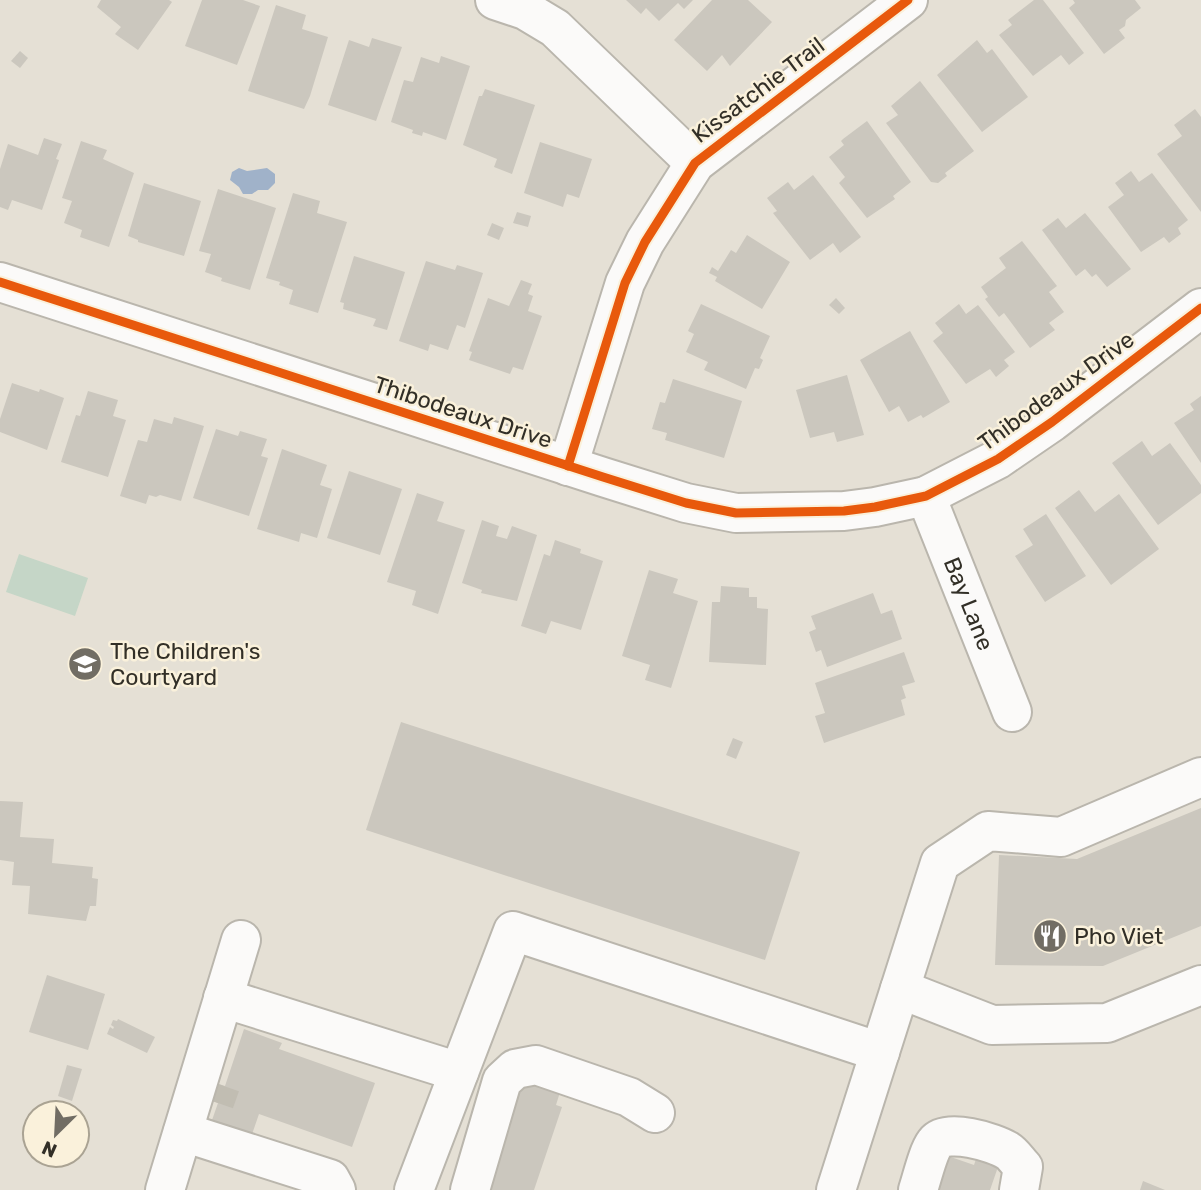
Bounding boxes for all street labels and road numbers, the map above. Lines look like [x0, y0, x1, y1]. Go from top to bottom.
street label: Kissatchie Trail [686, 31, 830, 149]
street label: Thibodeaux Drive [973, 325, 1139, 457]
street label: Thibodeaux Drive [370, 370, 556, 454]
street label: Bay Lane [938, 553, 1000, 654]

